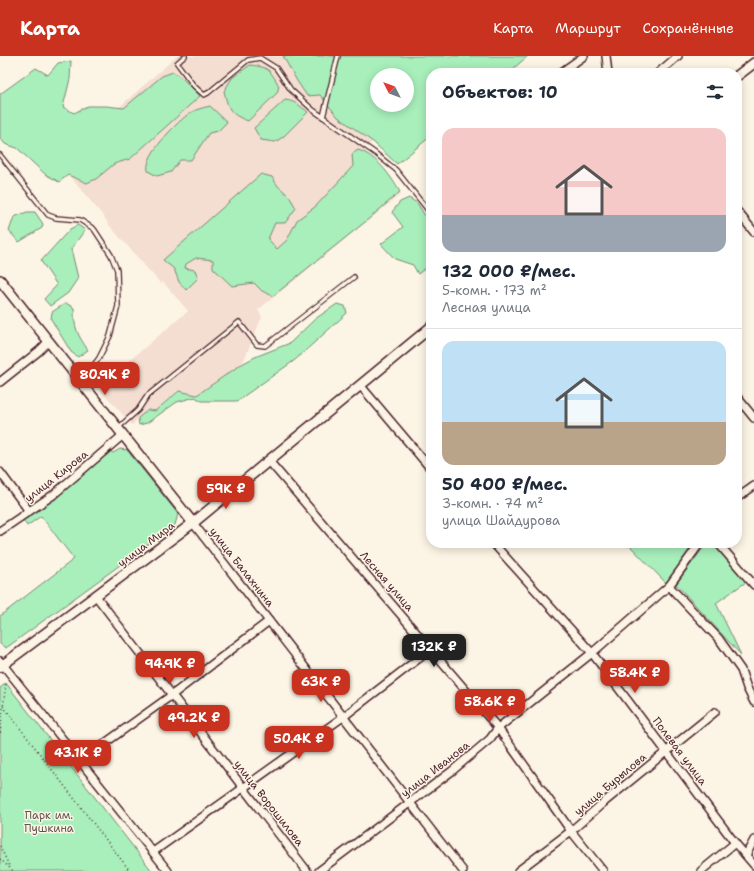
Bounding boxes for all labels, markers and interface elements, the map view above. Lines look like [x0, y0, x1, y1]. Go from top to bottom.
text: Карта [20, 16, 80, 41]
text: Карта [493, 19, 533, 37]
text: Маршрут [555, 19, 621, 37]
text: Сохранённые [643, 19, 734, 37]
north arrow [370, 68, 414, 112]
map controls [370, 68, 414, 112]
text: Объектов: 10 [442, 81, 558, 103]
icon: filters [704, 81, 726, 103]
icon: home [548, 154, 620, 226]
text: 132 000 ₽/мес. [442, 260, 576, 282]
text: 5-комн. · 173 m² [442, 282, 547, 299]
text: Лесная улица [442, 299, 531, 316]
pin: 80.9K ₽ [68, 362, 142, 396]
text: 80.9K ₽ [80, 366, 130, 383]
icon: home [548, 367, 620, 439]
street label: улица Кирова [22, 447, 91, 506]
text: 50 400 ₽/мес. [442, 473, 568, 495]
pin: 59K ₽ [198, 476, 254, 510]
text: 59K ₽ [206, 480, 246, 497]
text: 3-комн. · 74 m² [442, 495, 543, 512]
text: улица Шайдурова [442, 512, 560, 529]
street label: улица Мира [115, 518, 178, 571]
street label: улица Балахнина [206, 525, 277, 610]
street label: Лесная улица [356, 548, 417, 615]
pin: 132K ₽ [401, 634, 467, 668]
text: 132K ₽ [411, 638, 457, 655]
pin: 94.9K ₽ [133, 651, 207, 685]
text: 94.9K ₽ [145, 655, 196, 672]
pin: 58.4K ₽ [598, 660, 672, 694]
text: 58.4K ₽ [609, 664, 661, 681]
pin: 63K ₽ [293, 669, 349, 703]
text: 63K ₽ [301, 673, 341, 690]
pin: 58.6K ₽ [453, 689, 527, 723]
text: 58.6K ₽ [464, 693, 516, 710]
pin: 49.2K ₽ [157, 705, 231, 739]
text: 49.2K ₽ [168, 709, 220, 726]
street label: Полевая улица [649, 714, 710, 789]
pin: 50.4K ₽ [262, 726, 336, 760]
text: 50.4K ₽ [274, 730, 324, 747]
street label: улица Иванова [398, 738, 473, 801]
pin: 43.1K ₽ [41, 740, 115, 774]
text: 43.1K ₽ [54, 744, 102, 761]
street label: улица Бурылова [571, 750, 650, 819]
street label: улица Ворошилова [230, 757, 307, 849]
park label: Парк им. Пушкина [24, 808, 74, 836]

